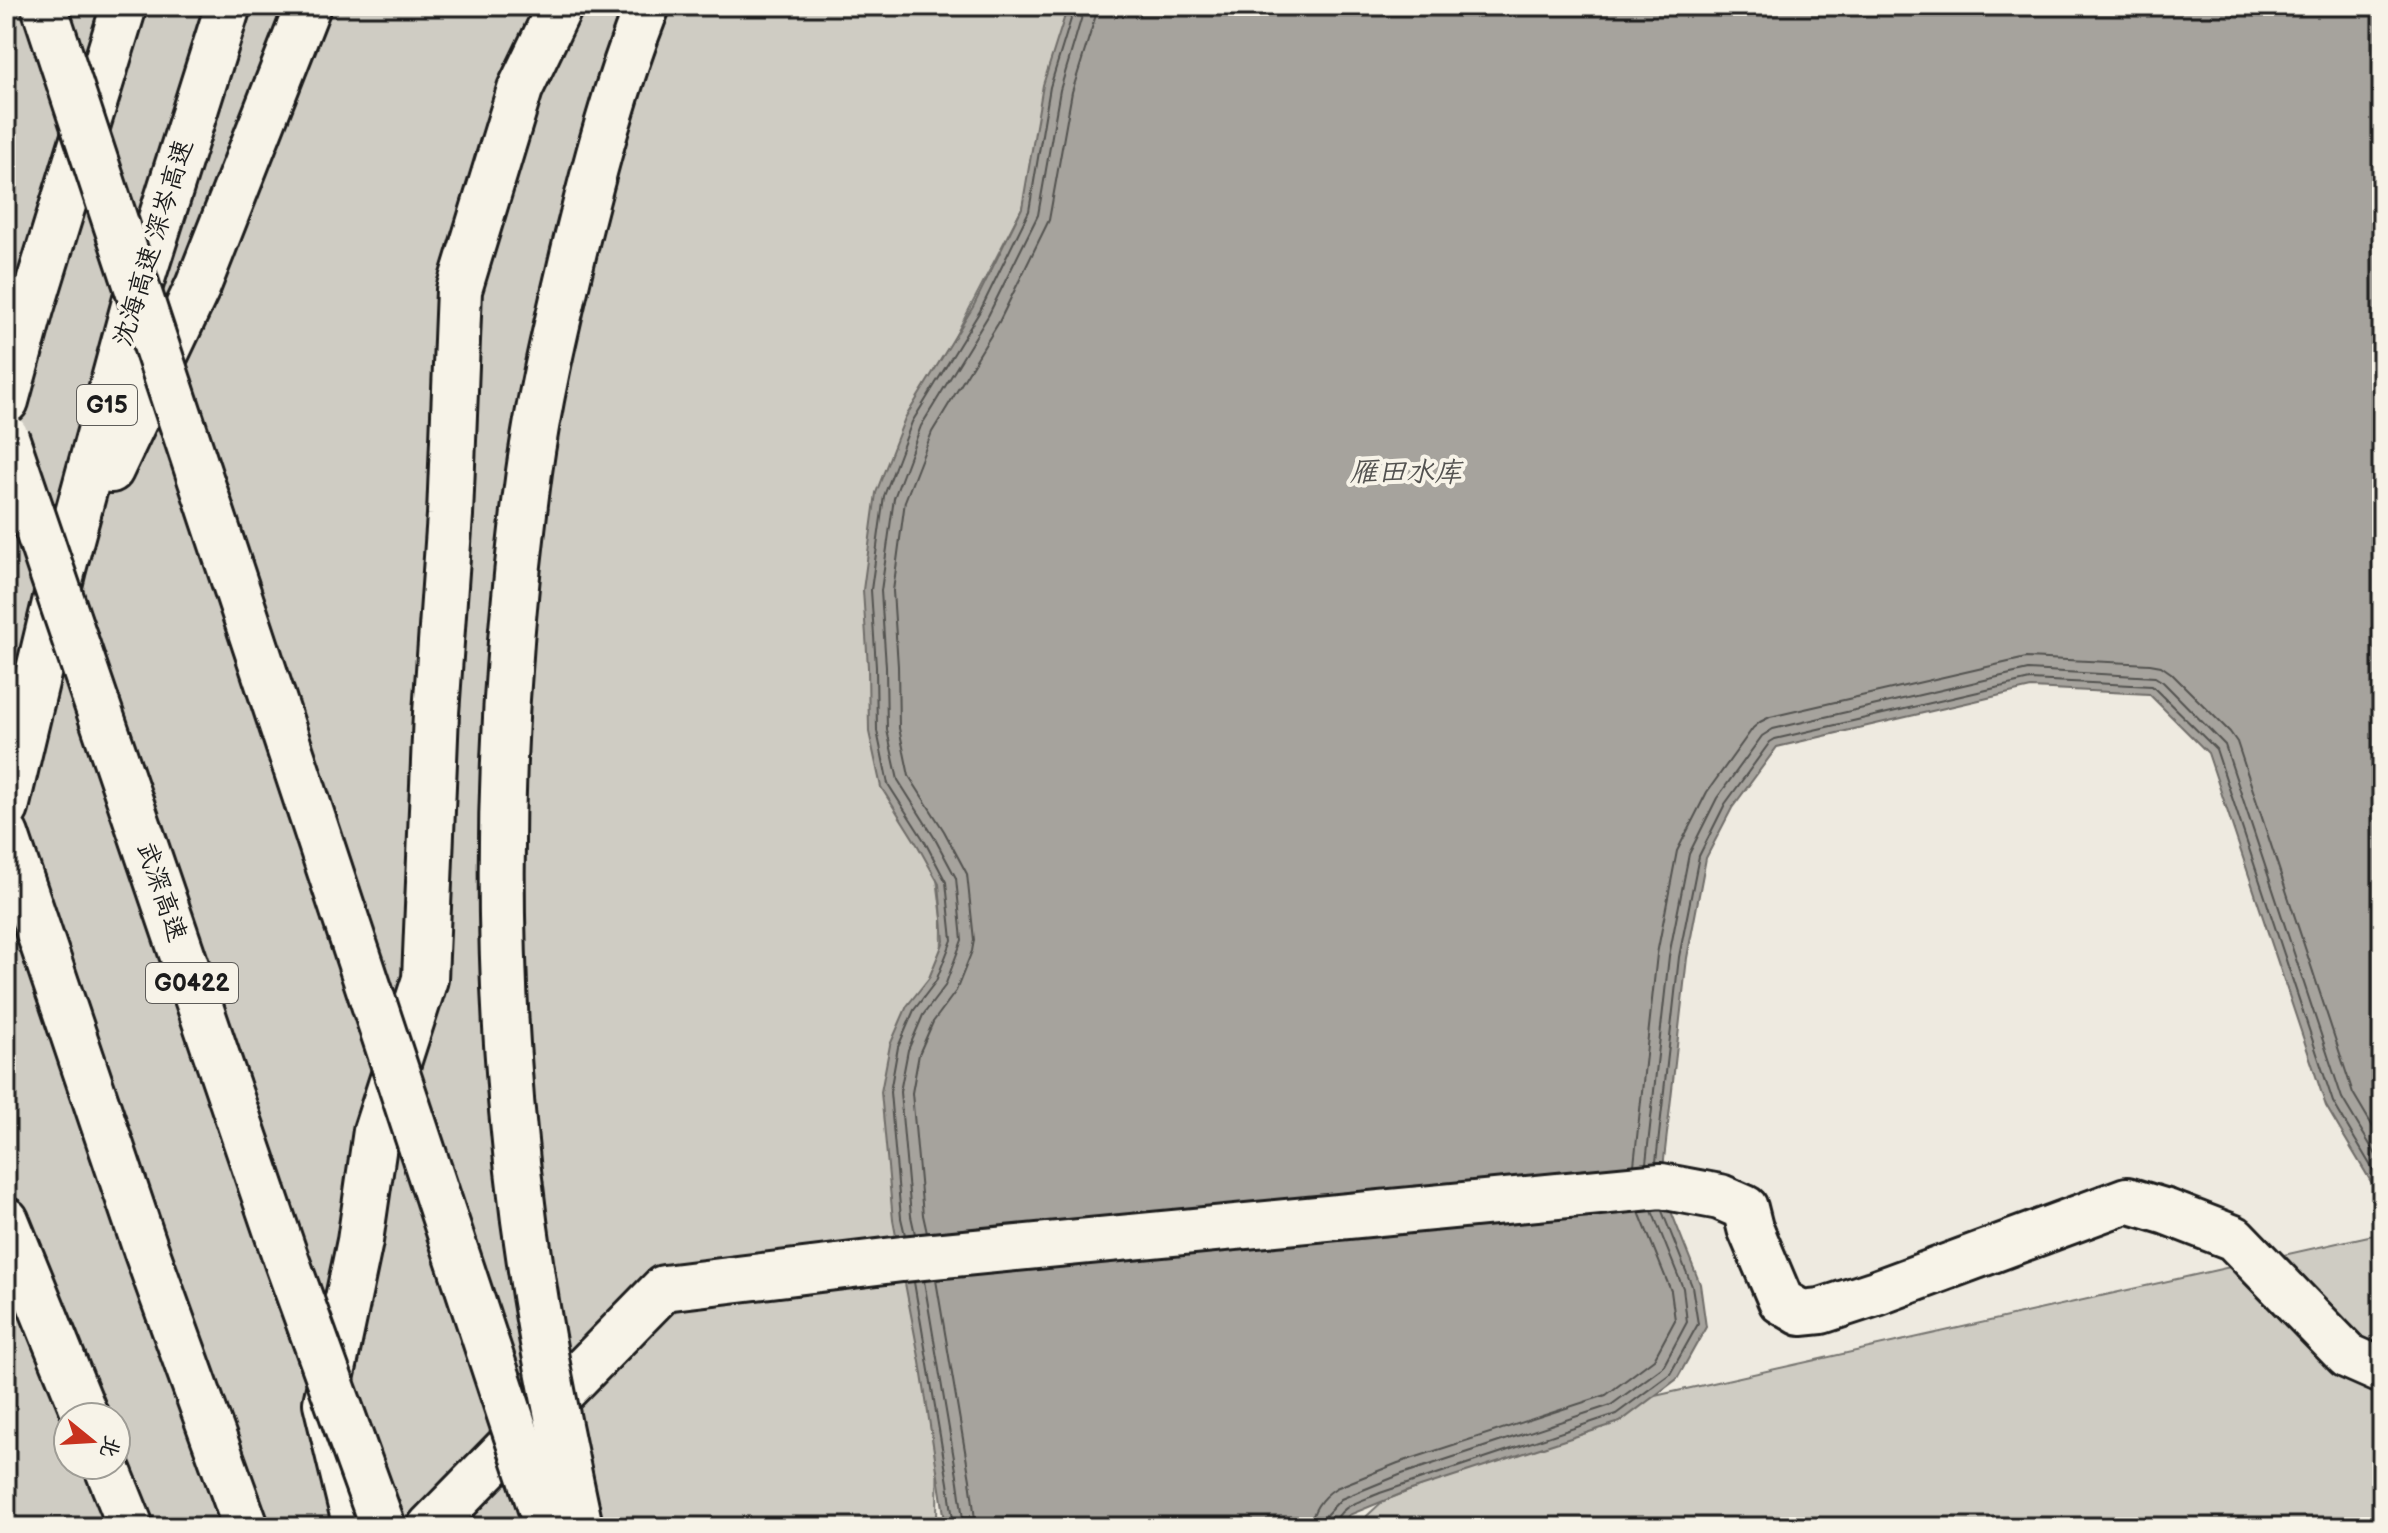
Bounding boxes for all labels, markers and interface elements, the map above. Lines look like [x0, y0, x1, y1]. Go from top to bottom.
street label: 沈海高速 深岑高速 [108, 136, 200, 350]
road number: G15 [77, 385, 137, 425]
water label: 雁田水库 [1350, 456, 1464, 489]
street label: 武深高速 [129, 838, 193, 946]
road number: G0422 [146, 963, 238, 1003]
north arrow [52, 1401, 132, 1481]
text: 北 [93, 1432, 126, 1461]

